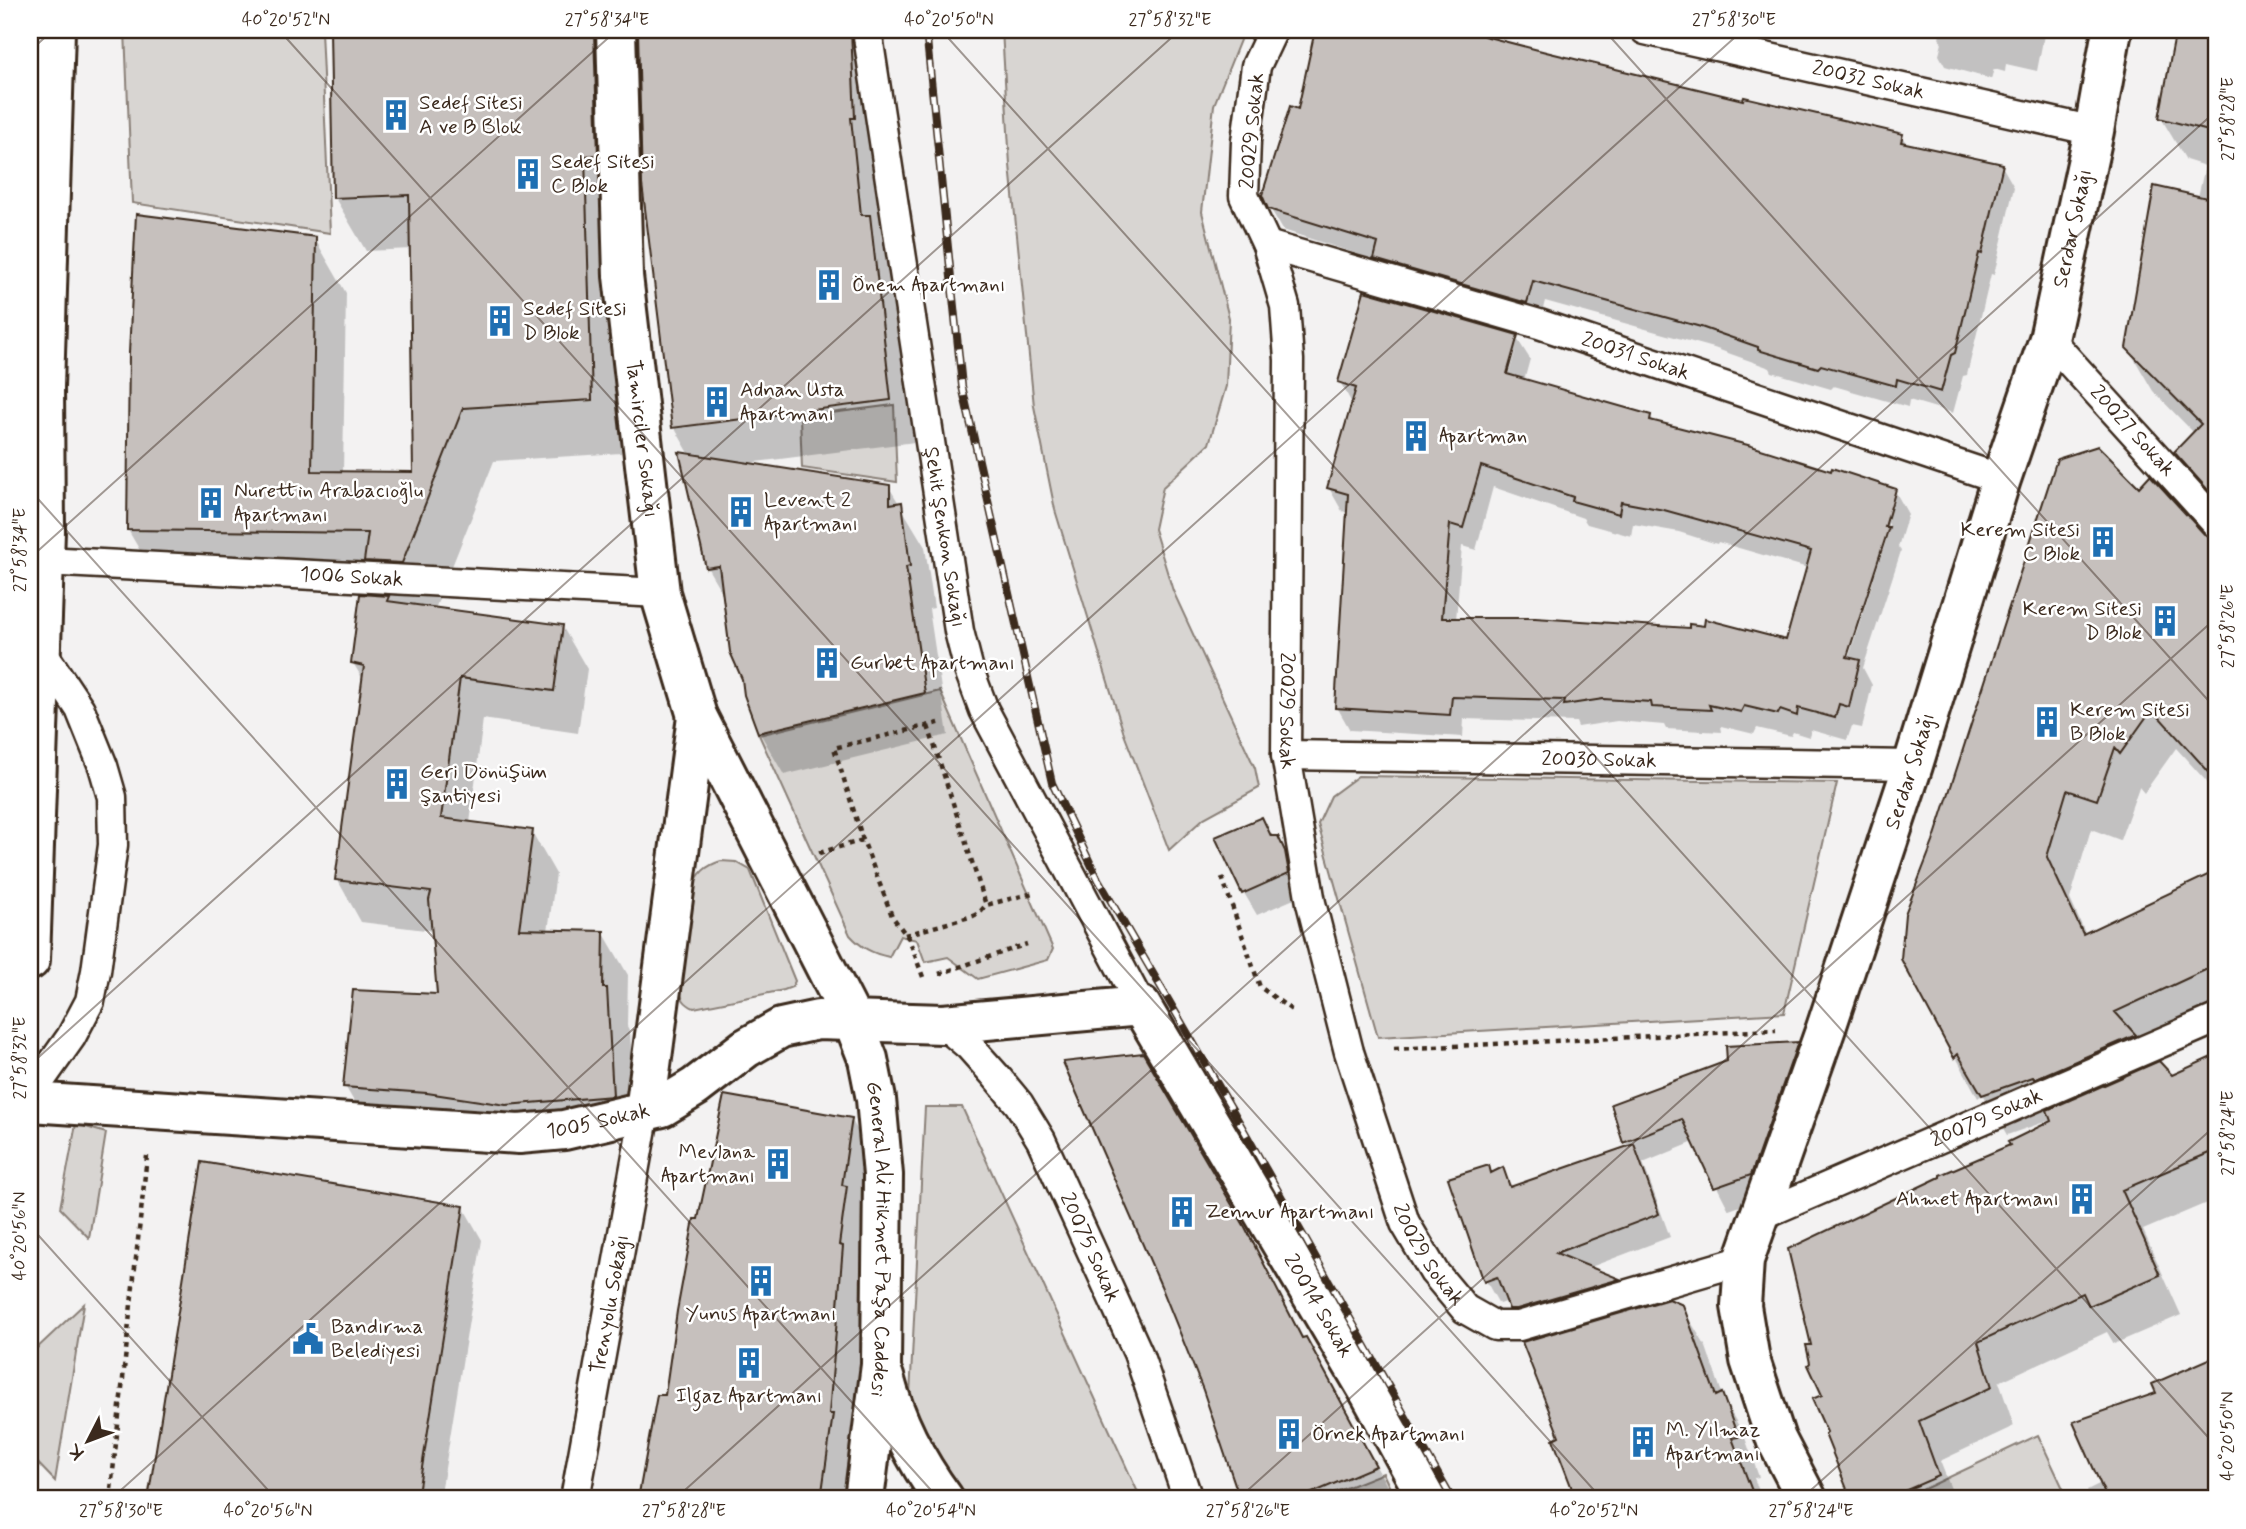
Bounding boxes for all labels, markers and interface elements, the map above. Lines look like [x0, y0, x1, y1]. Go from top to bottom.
text: 40°20'52"N [242, 8, 330, 32]
text: 27°58'34"E [565, 8, 649, 32]
text: 40°20'50"N [904, 8, 994, 32]
text: 27°58'32"E [1128, 8, 1212, 32]
text: 27°58'30"E [1692, 8, 1776, 32]
street label: 20032 Sokak [1810, 54, 1927, 106]
street label: 20029 Sokak [1233, 72, 1271, 190]
text: 27°58'28"E [2216, 77, 2240, 161]
place label: Sedef Sitesi A ve B Blok [419, 89, 523, 141]
building icon: Sedef Sitesi A ve B Blok [379, 98, 413, 132]
place label: Sedef Sitesi C Blok [551, 148, 655, 200]
building icon: Sedef Sitesi C Blok [511, 157, 545, 191]
street label: Serdar Sokağı [2046, 166, 2099, 291]
building icon: Önem Apartmanı [812, 268, 846, 302]
place label: Önem Apartmanı [852, 271, 1006, 300]
place label: Sedef Sitesi D Blok [523, 295, 627, 347]
building icon: Sedef Sitesi D Blok [483, 304, 517, 338]
street label: 20031 Sokak [1578, 325, 1693, 388]
street label: Tamirciler Sokağı [619, 358, 665, 519]
place label: Adnan Usta Apartmanı [740, 376, 845, 429]
street label: 20027 Sokak [2083, 379, 2181, 483]
building icon: Adnan Usta Apartmanı [700, 385, 734, 419]
building icon: Apartman [1399, 419, 1433, 453]
place label: Apartman [1439, 422, 1527, 451]
street label: Şehit Şenkon Sokağı [917, 445, 972, 630]
place label: Nurettin Arabacıoğlu Apartmanı [234, 477, 423, 530]
building icon: Nurettin Arabacıoğlu Apartmanı [194, 486, 228, 520]
place label: Levent 2 Apartmanı [764, 486, 858, 539]
building icon: Levent 2 Apartmanı [724, 495, 758, 529]
text: 27°58'34"E [8, 508, 32, 592]
place label: Kerem Sitesi C Blok [1960, 516, 2080, 568]
building icon: Kerem Sitesi C Blok [2086, 525, 2120, 559]
street label: 1006 Sokak [299, 560, 404, 594]
text: 27°58'26"E [2216, 584, 2240, 668]
place label: Kerem Sitesi D Blok [2022, 595, 2142, 647]
building icon: Kerem Sitesi D Blok [2148, 604, 2182, 638]
building icon: Gurbet Apartmanı [810, 646, 844, 680]
place label: Gurbet Apartmanı [850, 649, 1015, 678]
street label: 20029 Sokak [1272, 652, 1302, 771]
place label: Kerem Sitesi B Blok [2070, 696, 2190, 748]
building icon: Kerem Sitesi B Blok [2030, 705, 2064, 739]
street label: Serdar Sokağı [1879, 709, 1942, 833]
street label: 20030 Sokak [1541, 745, 1657, 775]
place label: Geri Dönüşüm Şantiyesi [420, 758, 547, 810]
building icon: Geri Dönüşüm Şantiyesi [380, 767, 414, 801]
text: 27°58'32"E [8, 1016, 32, 1100]
street label: General Ali Hikmet Paşa Caddesi [859, 1079, 897, 1399]
street label: 20079 Sokak [1926, 1082, 2047, 1154]
text: 27°58'24"E [2216, 1090, 2240, 1176]
street label: 1005 Sokak [545, 1096, 652, 1146]
place label: Mevlana Apartmanı [661, 1138, 755, 1191]
building icon: Mevlana Apartmanı [761, 1147, 795, 1181]
building icon: Ahmet Apartmanı [2065, 1182, 2099, 1216]
place label: Ahmet Apartmanı [1896, 1185, 2059, 1214]
street label: 20075 Sokak [1053, 1188, 1127, 1307]
text: 40°20'56"N [8, 1191, 32, 1281]
building icon: Zennur Apartmanı [1165, 1195, 1199, 1229]
place label: Zennur Apartmanı [1205, 1198, 1374, 1227]
street label: 20029 Sokak [1386, 1200, 1471, 1312]
street label: Trenyolu Sokağı [584, 1232, 636, 1376]
street label: 20014 Sokak [1277, 1249, 1360, 1363]
building icon: Yunus Apartmanı [744, 1264, 778, 1298]
place label: Yunus Apartmanı [686, 1300, 836, 1329]
place label: Bandırma Belediyesi [331, 1313, 423, 1365]
public building icon: Bandırma Belediyesi [291, 1322, 325, 1356]
building icon: Ilgaz Apartmanı [732, 1346, 766, 1380]
place label: Ilgaz Apartmanı [676, 1382, 822, 1412]
text: 40°20'50"N [2216, 1391, 2240, 1481]
north arrow [52, 1406, 122, 1476]
place label: M. Yılmaz Apartmanı [1666, 1416, 1761, 1469]
building icon: Örnek Apartmanı [1272, 1417, 1306, 1451]
place label: Örnek Apartmanı [1312, 1420, 1465, 1449]
building icon: M. Yılmaz Apartmanı [1626, 1425, 1660, 1459]
text: K [62, 1438, 90, 1465]
text: 27°58'30"E [79, 1499, 163, 1523]
text: 40°20'56"N [223, 1499, 313, 1523]
text: 27°58'28"E [642, 1499, 726, 1523]
text: 40°20'54"N [886, 1499, 976, 1523]
text: 27°58'26"E [1206, 1499, 1290, 1523]
text: 40°20'52"N [1550, 1499, 1638, 1523]
text: 27°58'24"E [1768, 1499, 1854, 1523]

